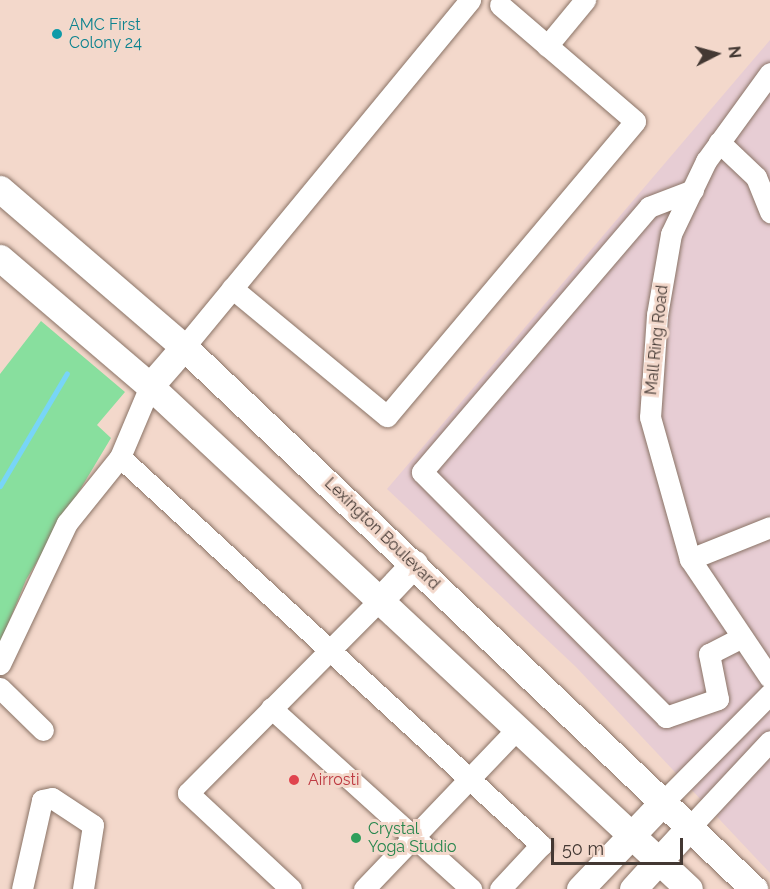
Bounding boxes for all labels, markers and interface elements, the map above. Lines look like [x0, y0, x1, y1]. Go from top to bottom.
place label: AMC First Colony 24 [69, 15, 142, 53]
north arrow [686, 24, 746, 84]
marker: AMC First Colony 24 [50, 27, 64, 41]
text: N [724, 45, 744, 59]
street label: Mall Ring Road [642, 284, 672, 396]
street label: Lexington Boulevard [320, 474, 444, 594]
place label: Airrosti [308, 770, 359, 790]
marker: Airrosti [285, 771, 303, 789]
place label: Crystal Yoga Studio [368, 819, 457, 857]
scale bar [554, 826, 686, 864]
marker: Crystal Yoga Studio [349, 831, 363, 845]
text: 50 m [562, 838, 604, 859]

